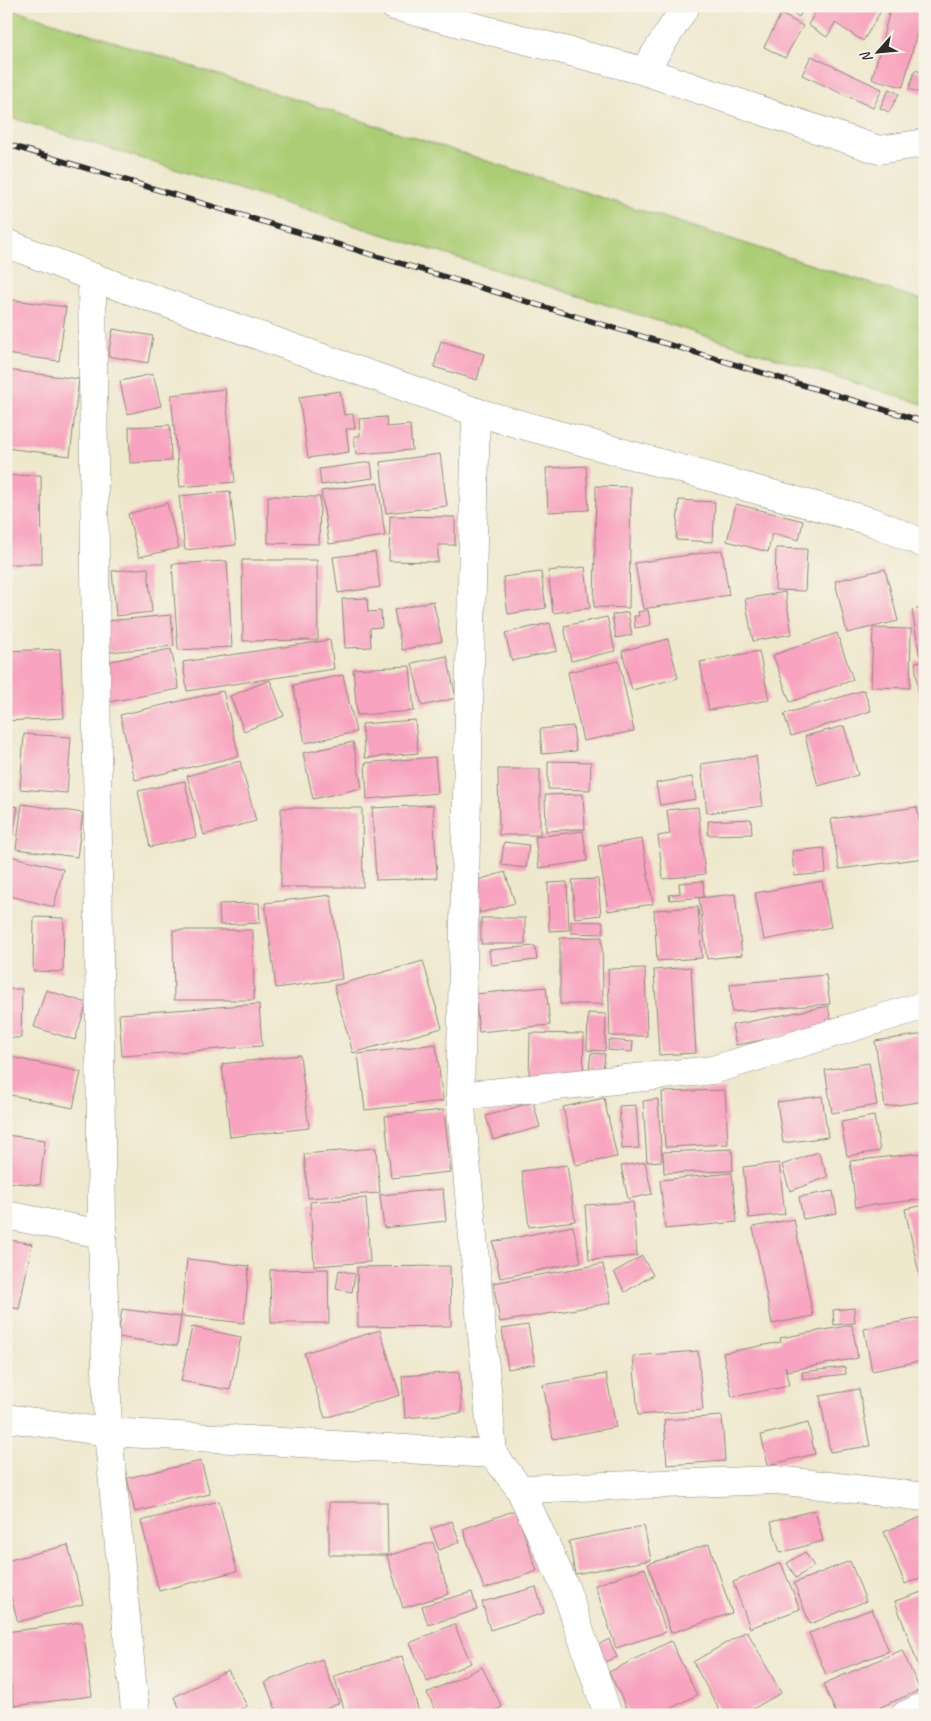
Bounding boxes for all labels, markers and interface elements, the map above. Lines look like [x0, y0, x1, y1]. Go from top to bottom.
north arrow [854, 28, 904, 78]
text: N [856, 48, 876, 65]

